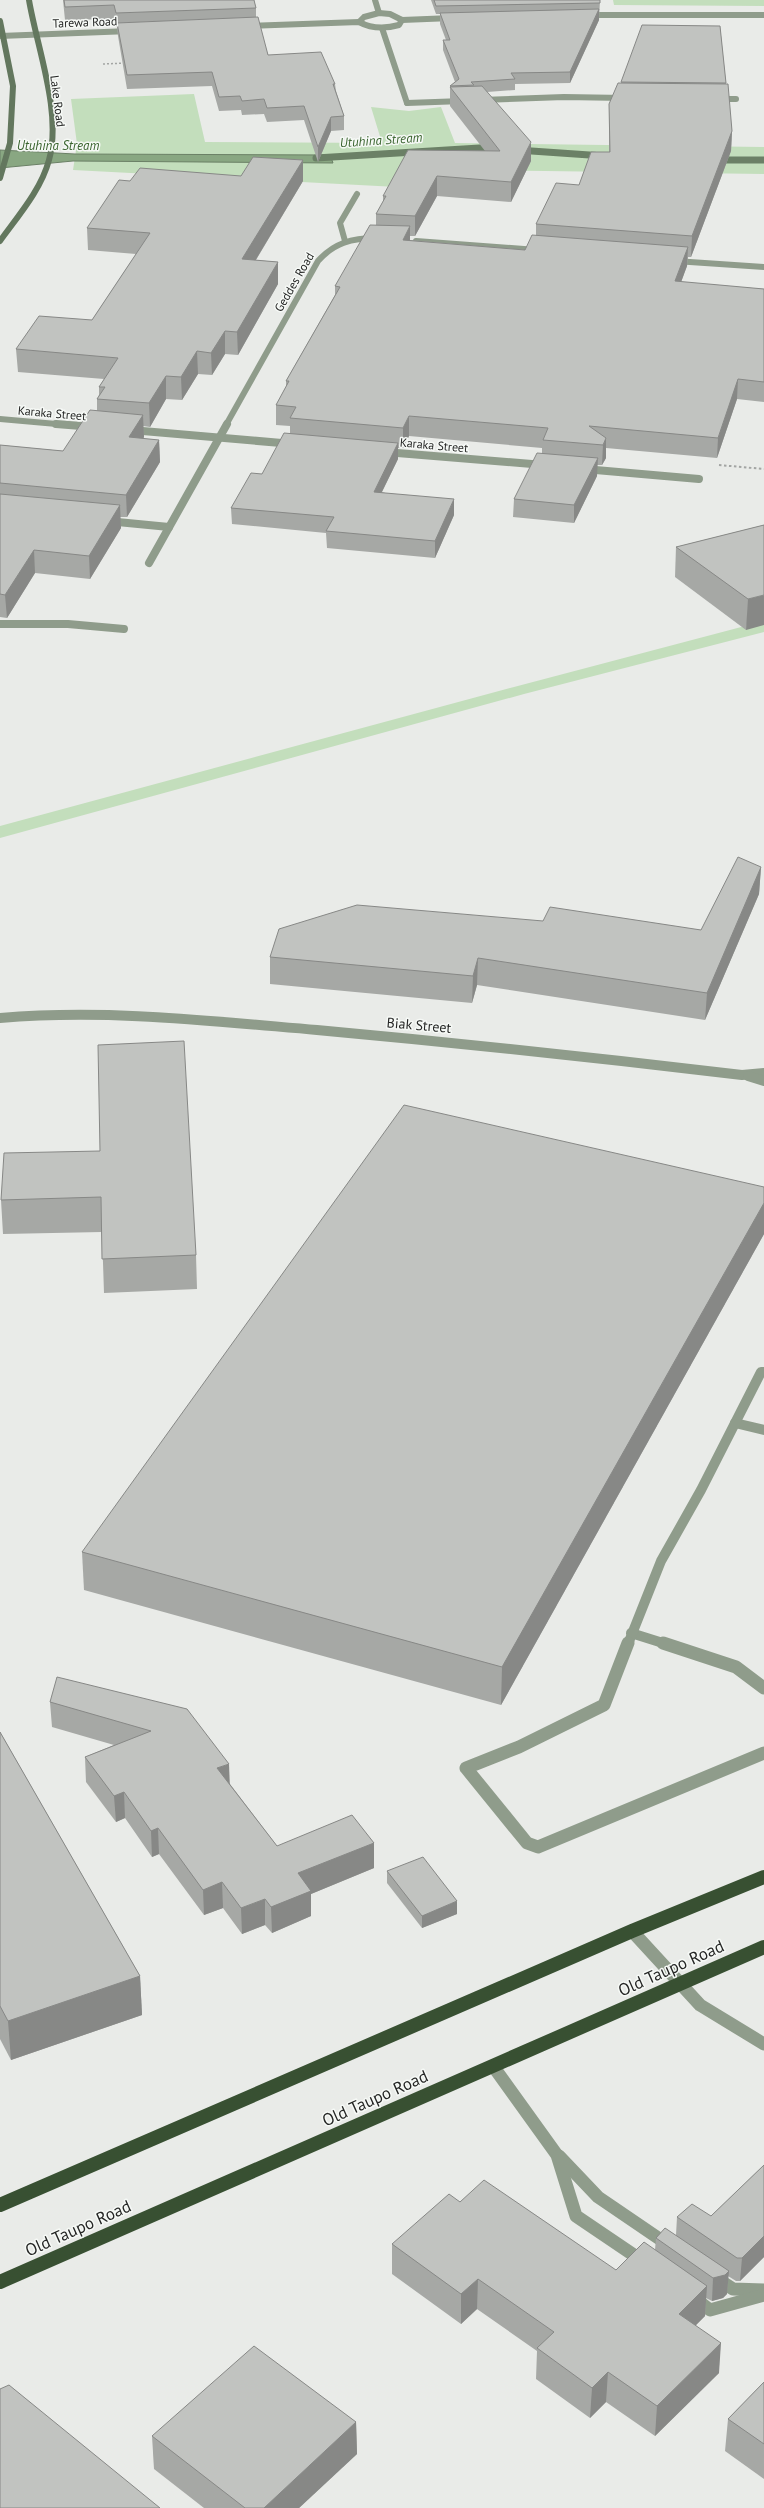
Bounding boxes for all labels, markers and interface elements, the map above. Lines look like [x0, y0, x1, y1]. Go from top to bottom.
street label: Tarewa Road [52, 13, 118, 31]
street label: Lake Road [47, 74, 69, 128]
water label: Utuhina Stream [339, 129, 423, 151]
water label: Utuhina Stream [17, 137, 99, 154]
street label: Geddes Road [271, 250, 317, 314]
street label: Karaka Street [17, 403, 87, 423]
street label: Karaka Street [399, 435, 469, 455]
street label: Biak Street [386, 1013, 452, 1037]
street label: Old Taupo Road [615, 1935, 727, 2001]
street label: Old Taupo Road [319, 2065, 431, 2131]
street label: Old Taupo Road [22, 2195, 134, 2261]

